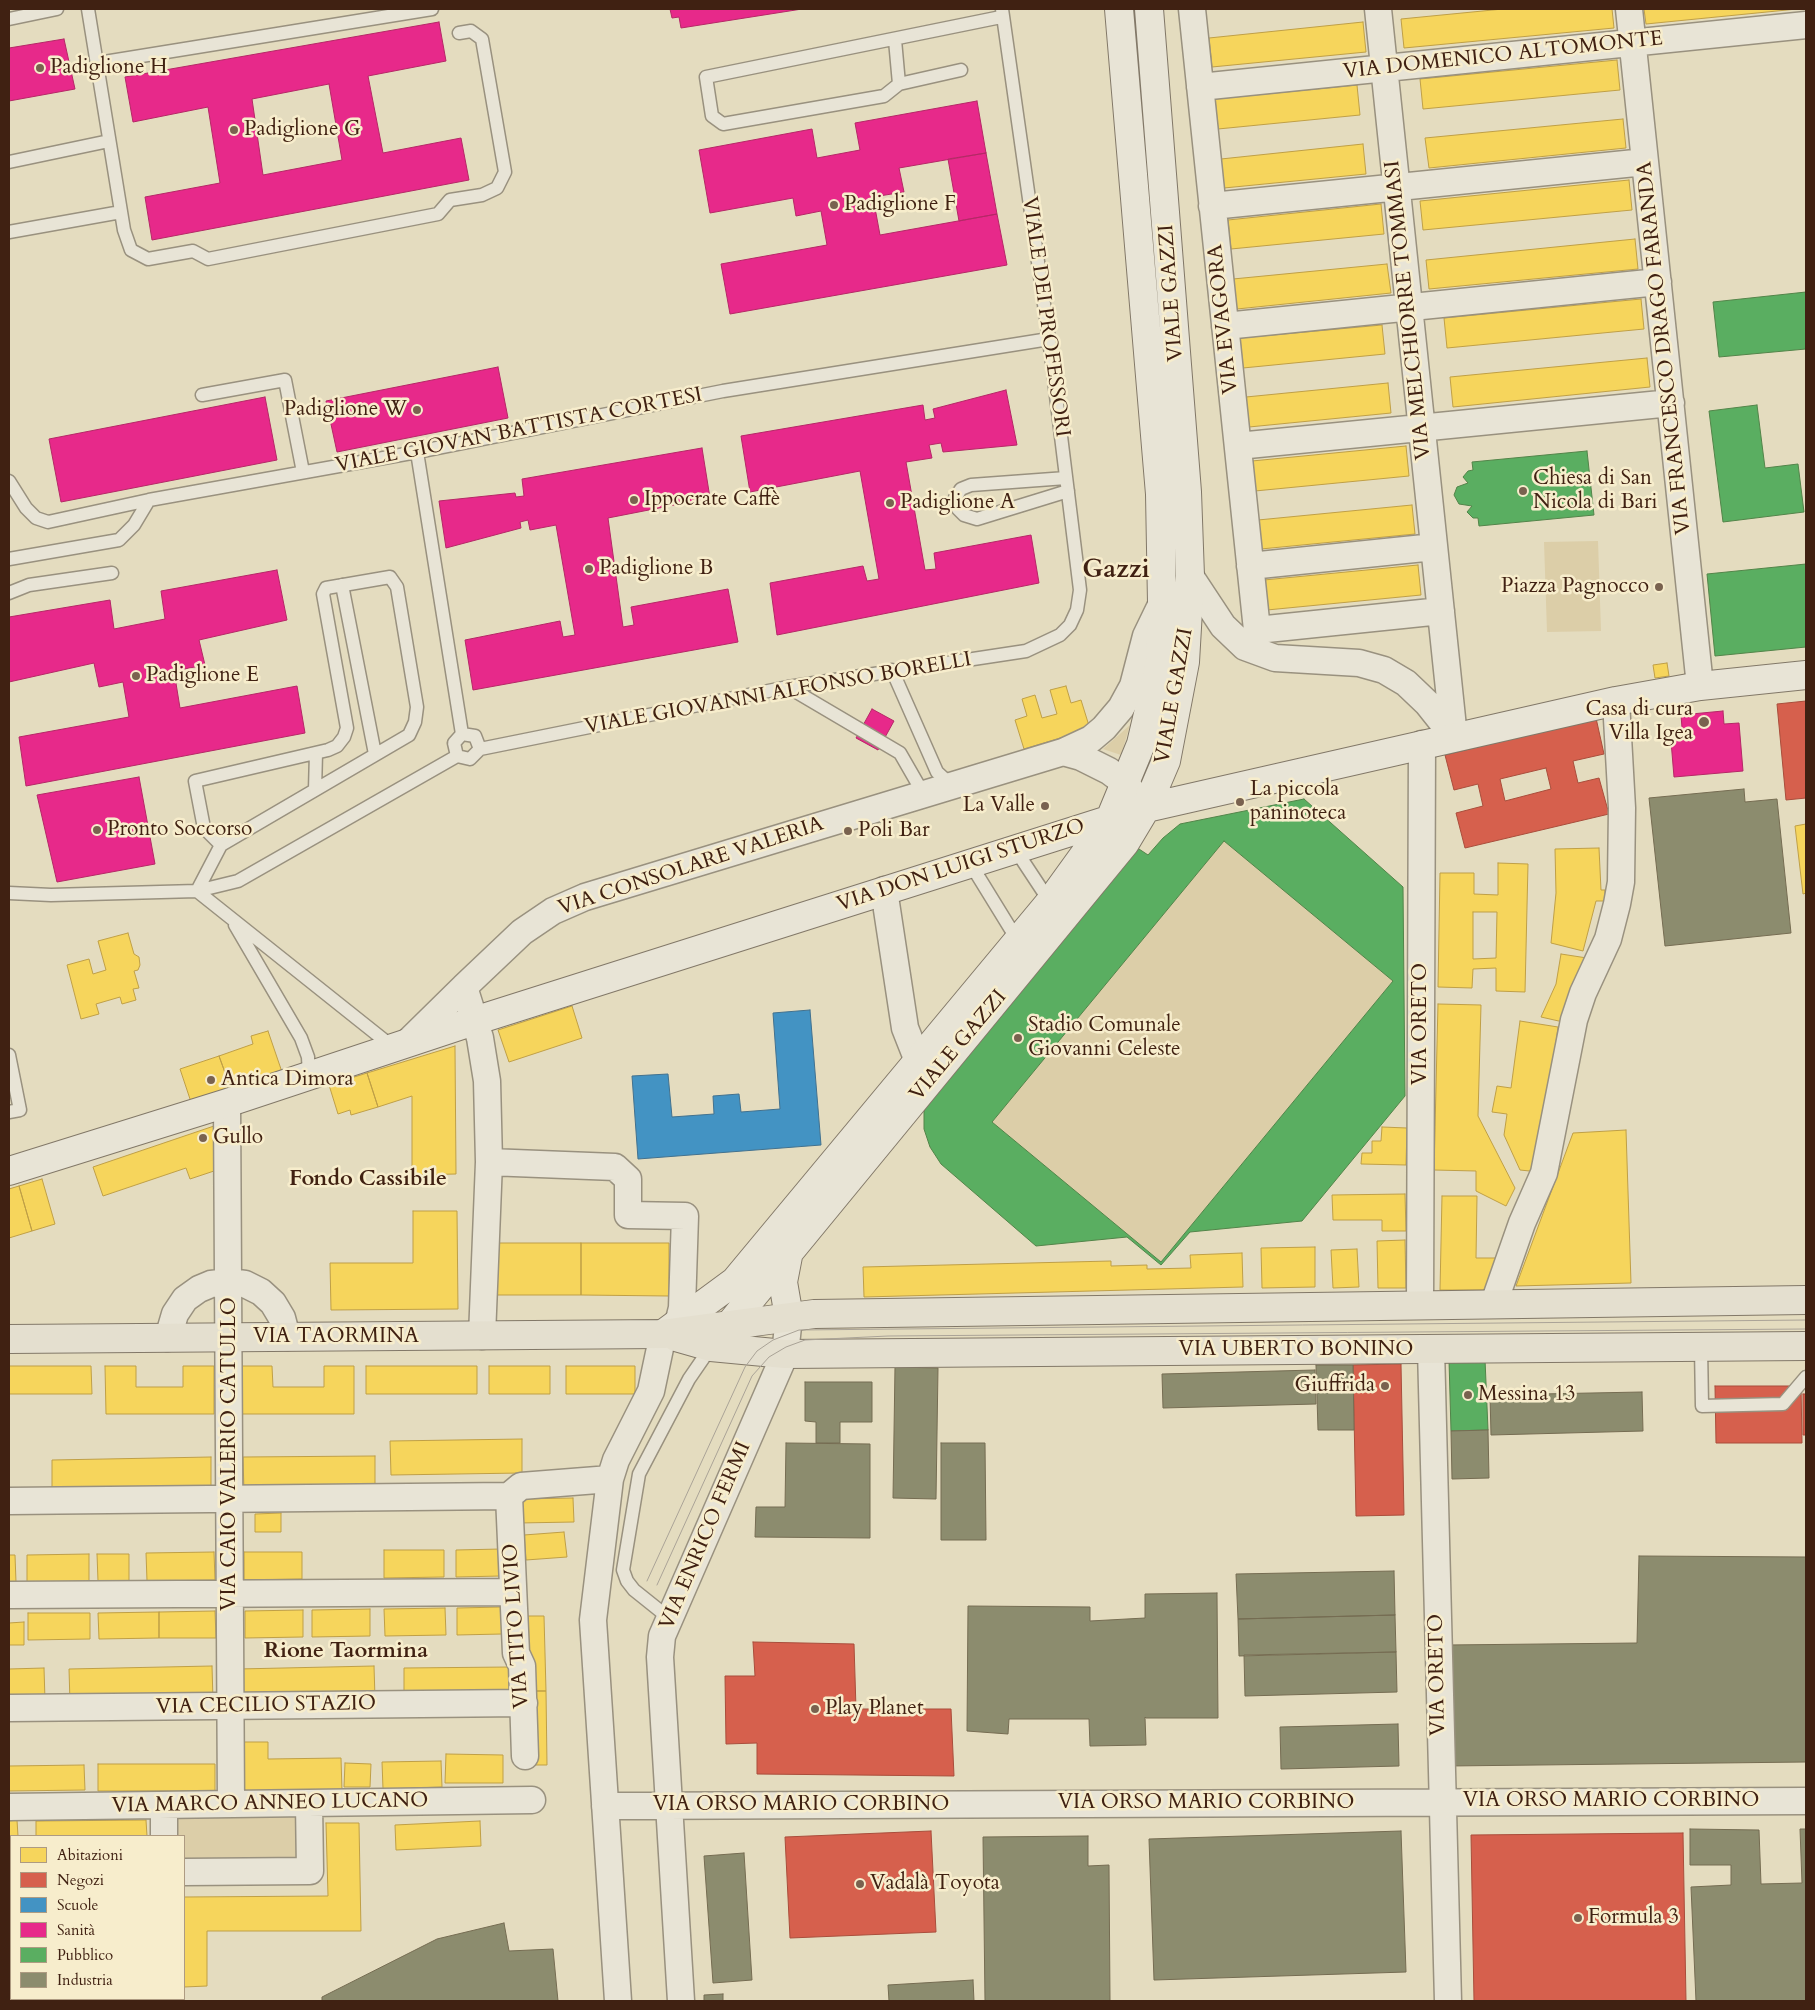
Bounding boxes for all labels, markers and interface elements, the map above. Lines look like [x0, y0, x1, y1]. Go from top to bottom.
street label: VIA DOMENICO ALTOMONTE [1342, 27, 1664, 85]
place label: Padiglione H [50, 55, 168, 81]
marker: Padiglione H [34, 62, 46, 74]
place label: Padiglione G [244, 117, 361, 143]
marker: Padiglione G [228, 124, 240, 136]
street label: VIA MELCHIORRE TOMMASI [1381, 159, 1437, 461]
street label: VIA FRANCESCO DRAGO FARANDA [1633, 160, 1697, 536]
place label: Padiglione F [844, 192, 956, 218]
street label: VIALE DEI PROFESSORI [1016, 195, 1074, 439]
marker: Padiglione F [828, 199, 840, 211]
street label: VIALE GAZZI [1155, 224, 1189, 362]
street label: VIA EVAGORA [1204, 243, 1244, 395]
street label: VIALE GIOVAN BATTISTA CORTESI [333, 383, 705, 479]
place label: Padiglione W [284, 397, 407, 423]
marker: Padiglione W [411, 404, 423, 416]
place label: Chiesa di San Nicola di Bari [1533, 466, 1657, 516]
marker: Chiesa di San Nicola di Bari [1517, 485, 1529, 497]
place label: Ippocrate Caffè [644, 487, 780, 513]
place label: Padiglione A [900, 490, 1015, 516]
marker: Ippocrate Caffè [628, 494, 640, 506]
marker: Padiglione A [884, 497, 896, 509]
district label: Gazzi [1082, 555, 1150, 587]
place label: Padiglione B [599, 556, 713, 582]
marker: Padiglione B [583, 563, 595, 575]
place label: Piazza Pagnocco [1501, 574, 1649, 600]
marker: Piazza Pagnocco [1653, 581, 1665, 593]
street label: VIALE GAZZI [1151, 626, 1199, 766]
street label: VIALE GIOVANNI ALFONSO BORELLI [583, 648, 973, 740]
place label: Padiglione E [146, 663, 259, 689]
marker: Padiglione E [130, 670, 142, 682]
place label: Casa di cura Villa Igea [1586, 697, 1693, 747]
marker: Casa di cura Villa Igea [1697, 715, 1711, 729]
place label: La piccola paninoteca [1250, 777, 1346, 827]
place label: La Valle [963, 793, 1035, 819]
marker: La piccola paninoteca [1234, 796, 1246, 808]
marker: La Valle [1039, 800, 1051, 812]
street label: VIA CONSOLARE VALERIA [555, 812, 827, 922]
street label: VIA DON LUIGI STURZO [834, 814, 1088, 918]
place label: Pronto Soccorso [107, 817, 252, 843]
place label: Poli Bar [858, 818, 930, 844]
marker: Pronto Soccorso [91, 824, 103, 836]
marker: Poli Bar [842, 825, 854, 837]
street label: VIA ORETO [1408, 963, 1434, 1085]
street label: VIALE GAZZI [905, 985, 1013, 1107]
place label: Stadio Comunale Giovanni Celeste [1028, 1013, 1181, 1063]
marker: Stadio Comunale Giovanni Celeste [1012, 1032, 1024, 1044]
place label: Antica Dimora [221, 1067, 354, 1093]
marker: Antica Dimora [205, 1074, 217, 1086]
place label: Gullo [213, 1125, 263, 1151]
marker: Gullo [197, 1132, 209, 1144]
district label: Fondo Cassibile [289, 1167, 447, 1193]
street label: VIA CAIO VALERIO CATULLO [217, 1297, 243, 1611]
street label: VIA TAORMINA [253, 1324, 419, 1350]
street label: VIA UBERTO BONINO [1179, 1337, 1413, 1363]
place label: Giuffrida [1295, 1373, 1375, 1399]
marker: Giuffrida [1379, 1380, 1391, 1392]
place label: Messina 13 [1478, 1382, 1575, 1408]
marker: Messina 13 [1462, 1389, 1474, 1401]
street label: VIA ENRICO FERMI [655, 1438, 757, 1634]
street label: VIA TITO LIVIO [499, 1543, 535, 1709]
street label: VIA ORETO [1424, 1614, 1452, 1736]
district label: Rione Taormina [264, 1639, 428, 1665]
street label: VIA CECILIO STAZIO [156, 1691, 376, 1721]
place label: Play Planet [825, 1696, 924, 1722]
marker: Play Planet [809, 1703, 821, 1715]
street label: VIA ORSO MARIO CORBINO [1463, 1788, 1759, 1814]
street label: VIA MARCO ANNEO LUCANO [111, 1789, 429, 1819]
street label: VIA ORSO MARIO CORBINO [1058, 1790, 1354, 1816]
street label: VIA ORSO MARIO CORBINO [653, 1792, 949, 1818]
legend [10, 1835, 185, 2000]
text: Abitazioni [57, 1845, 123, 1865]
text: Negozi [57, 1870, 104, 1890]
place label: Vadalà Toyota [870, 1871, 1000, 1897]
marker: Vadalà Toyota [854, 1878, 866, 1890]
text: Scuole [57, 1895, 98, 1915]
place label: Formula 3 [1588, 1905, 1679, 1931]
marker: Formula 3 [1572, 1912, 1584, 1924]
text: Sanità [57, 1920, 95, 1940]
text: Pubblico [57, 1945, 113, 1965]
text: Industria [57, 1970, 113, 1990]

